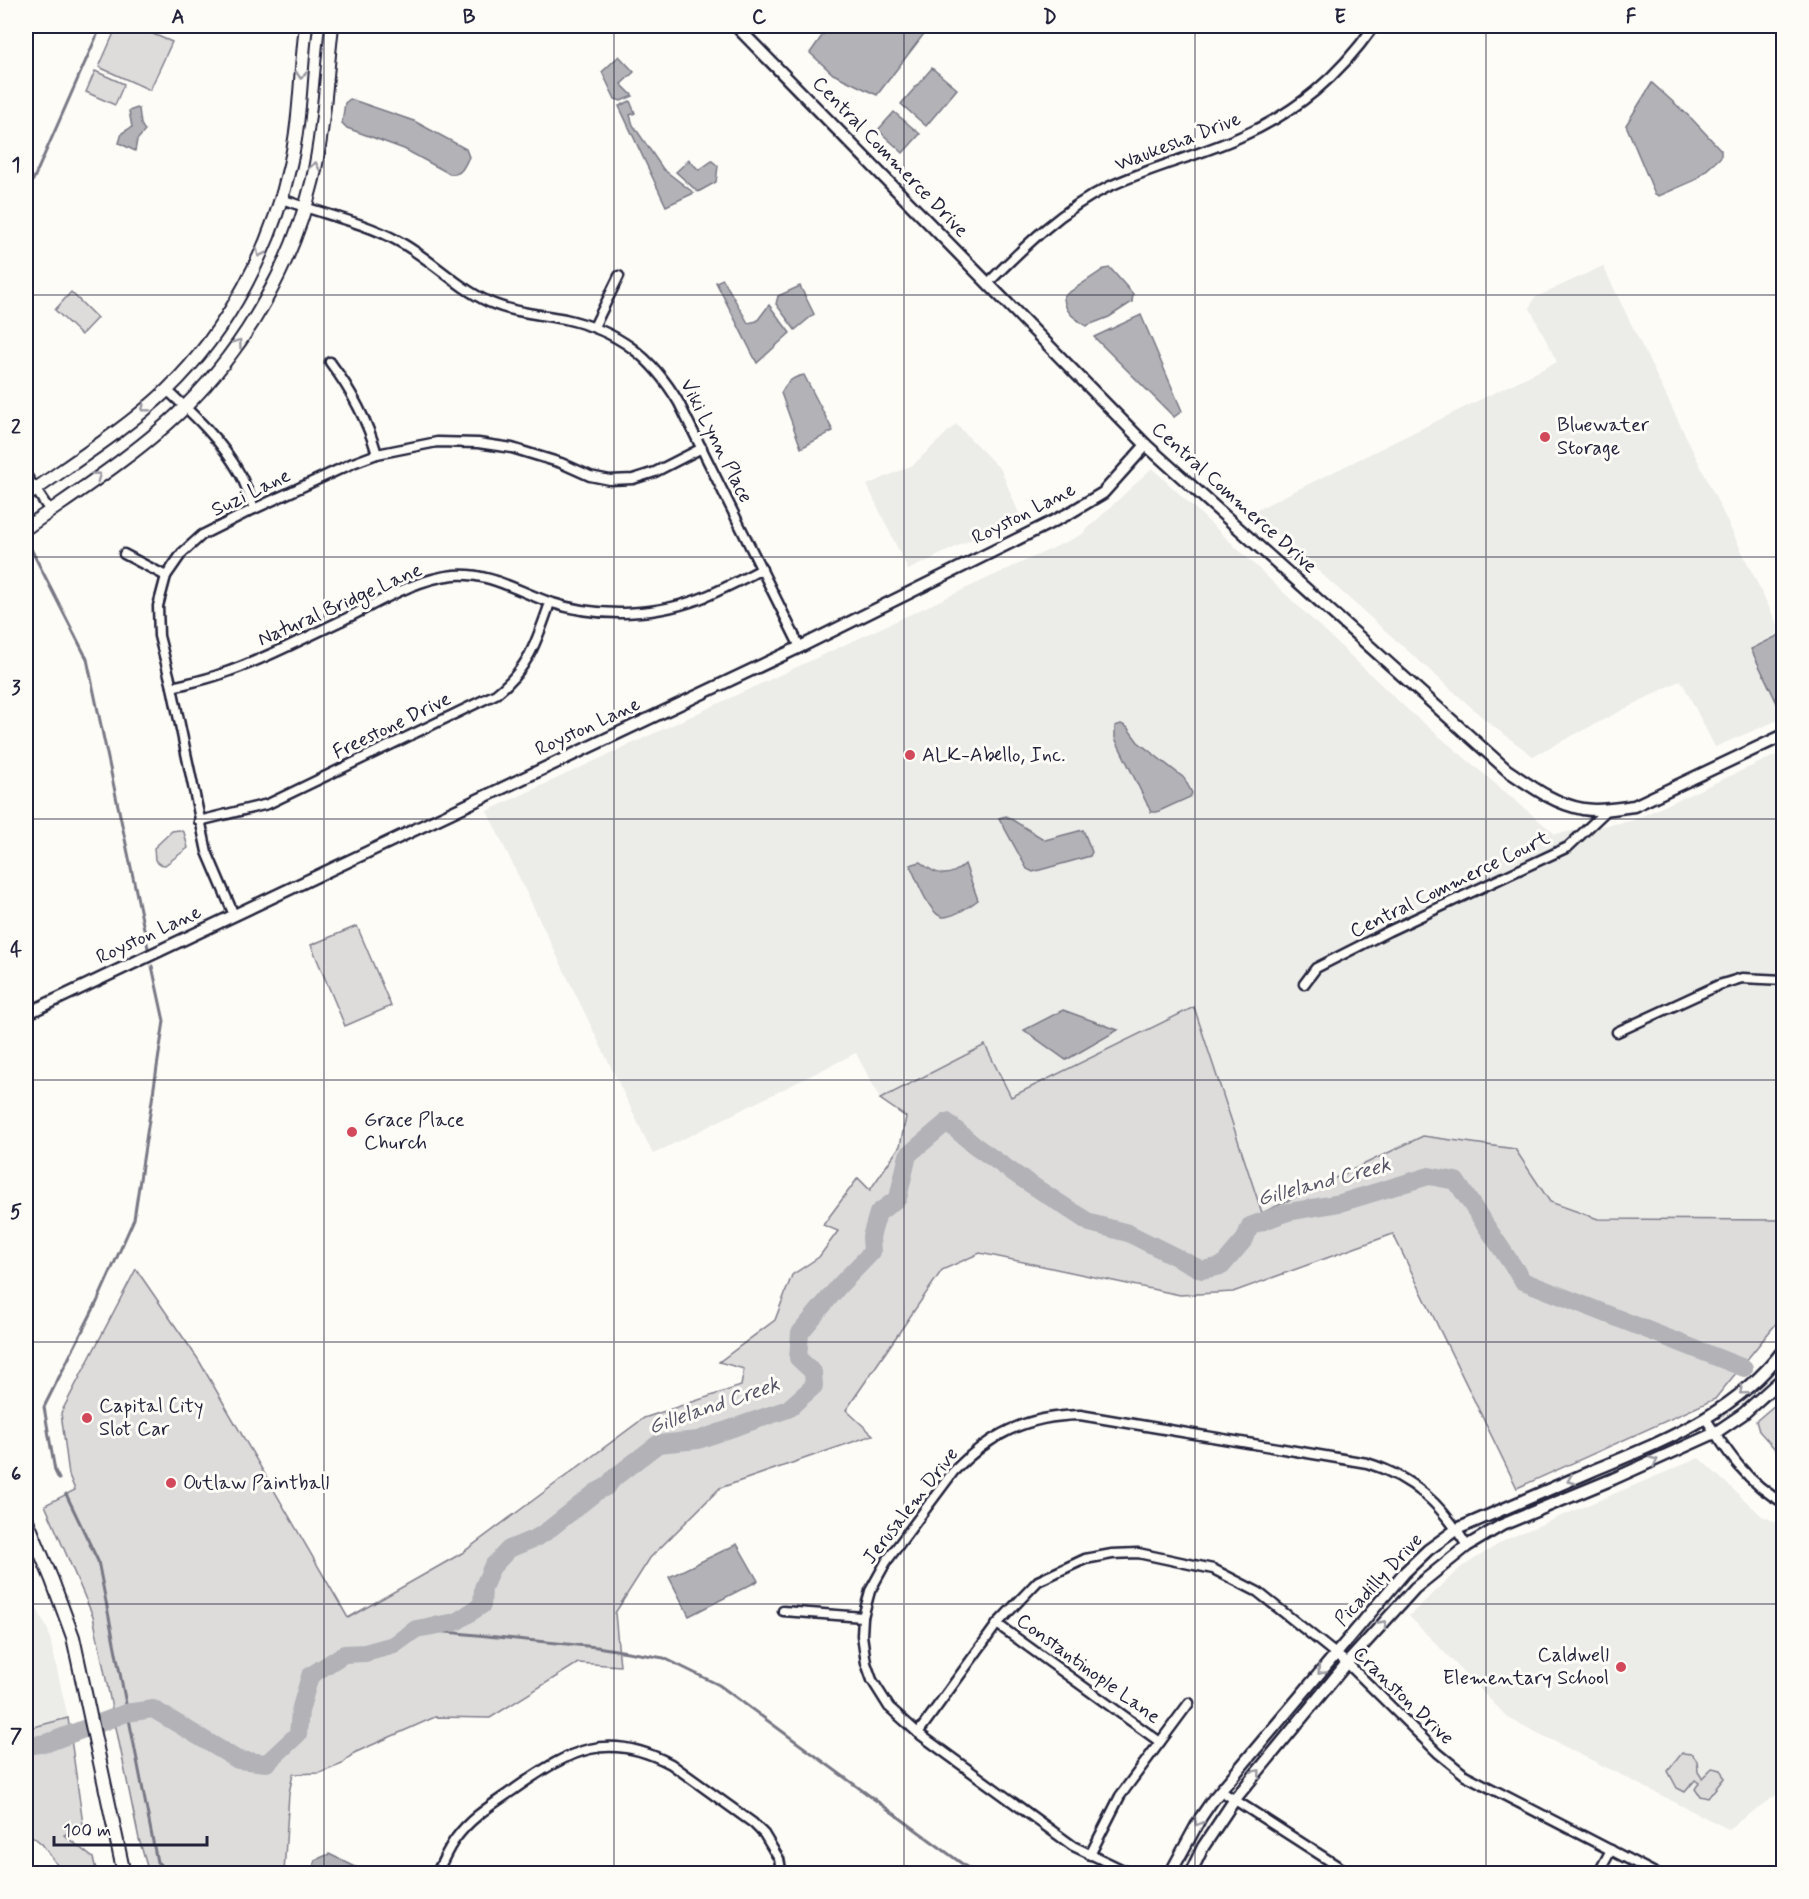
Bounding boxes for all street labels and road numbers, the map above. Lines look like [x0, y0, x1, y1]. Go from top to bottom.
street label: Central Commerce Drive [806, 70, 974, 244]
street label: Waukesha Drive [1111, 106, 1245, 178]
street label: Viki Lynn Place [673, 374, 759, 508]
street label: Central Commerce Drive [1145, 416, 1323, 580]
street label: Suzi Lane [207, 462, 295, 524]
street label: Royston Lane [967, 476, 1081, 552]
street label: Natural Bridge Lane [254, 557, 427, 654]
street label: Freestone Drive [328, 686, 456, 766]
street label: Royston Lane [531, 691, 645, 763]
street label: Central Commerce Court [1346, 825, 1555, 945]
street label: Royston Lane [92, 899, 206, 971]
street label: Jerusalem Drive [857, 1442, 965, 1570]
street label: Picadilly Drive [1329, 1528, 1429, 1632]
street label: Constantinople Lane [1010, 1607, 1166, 1731]
street label: Cranston Drive [1346, 1641, 1460, 1751]

